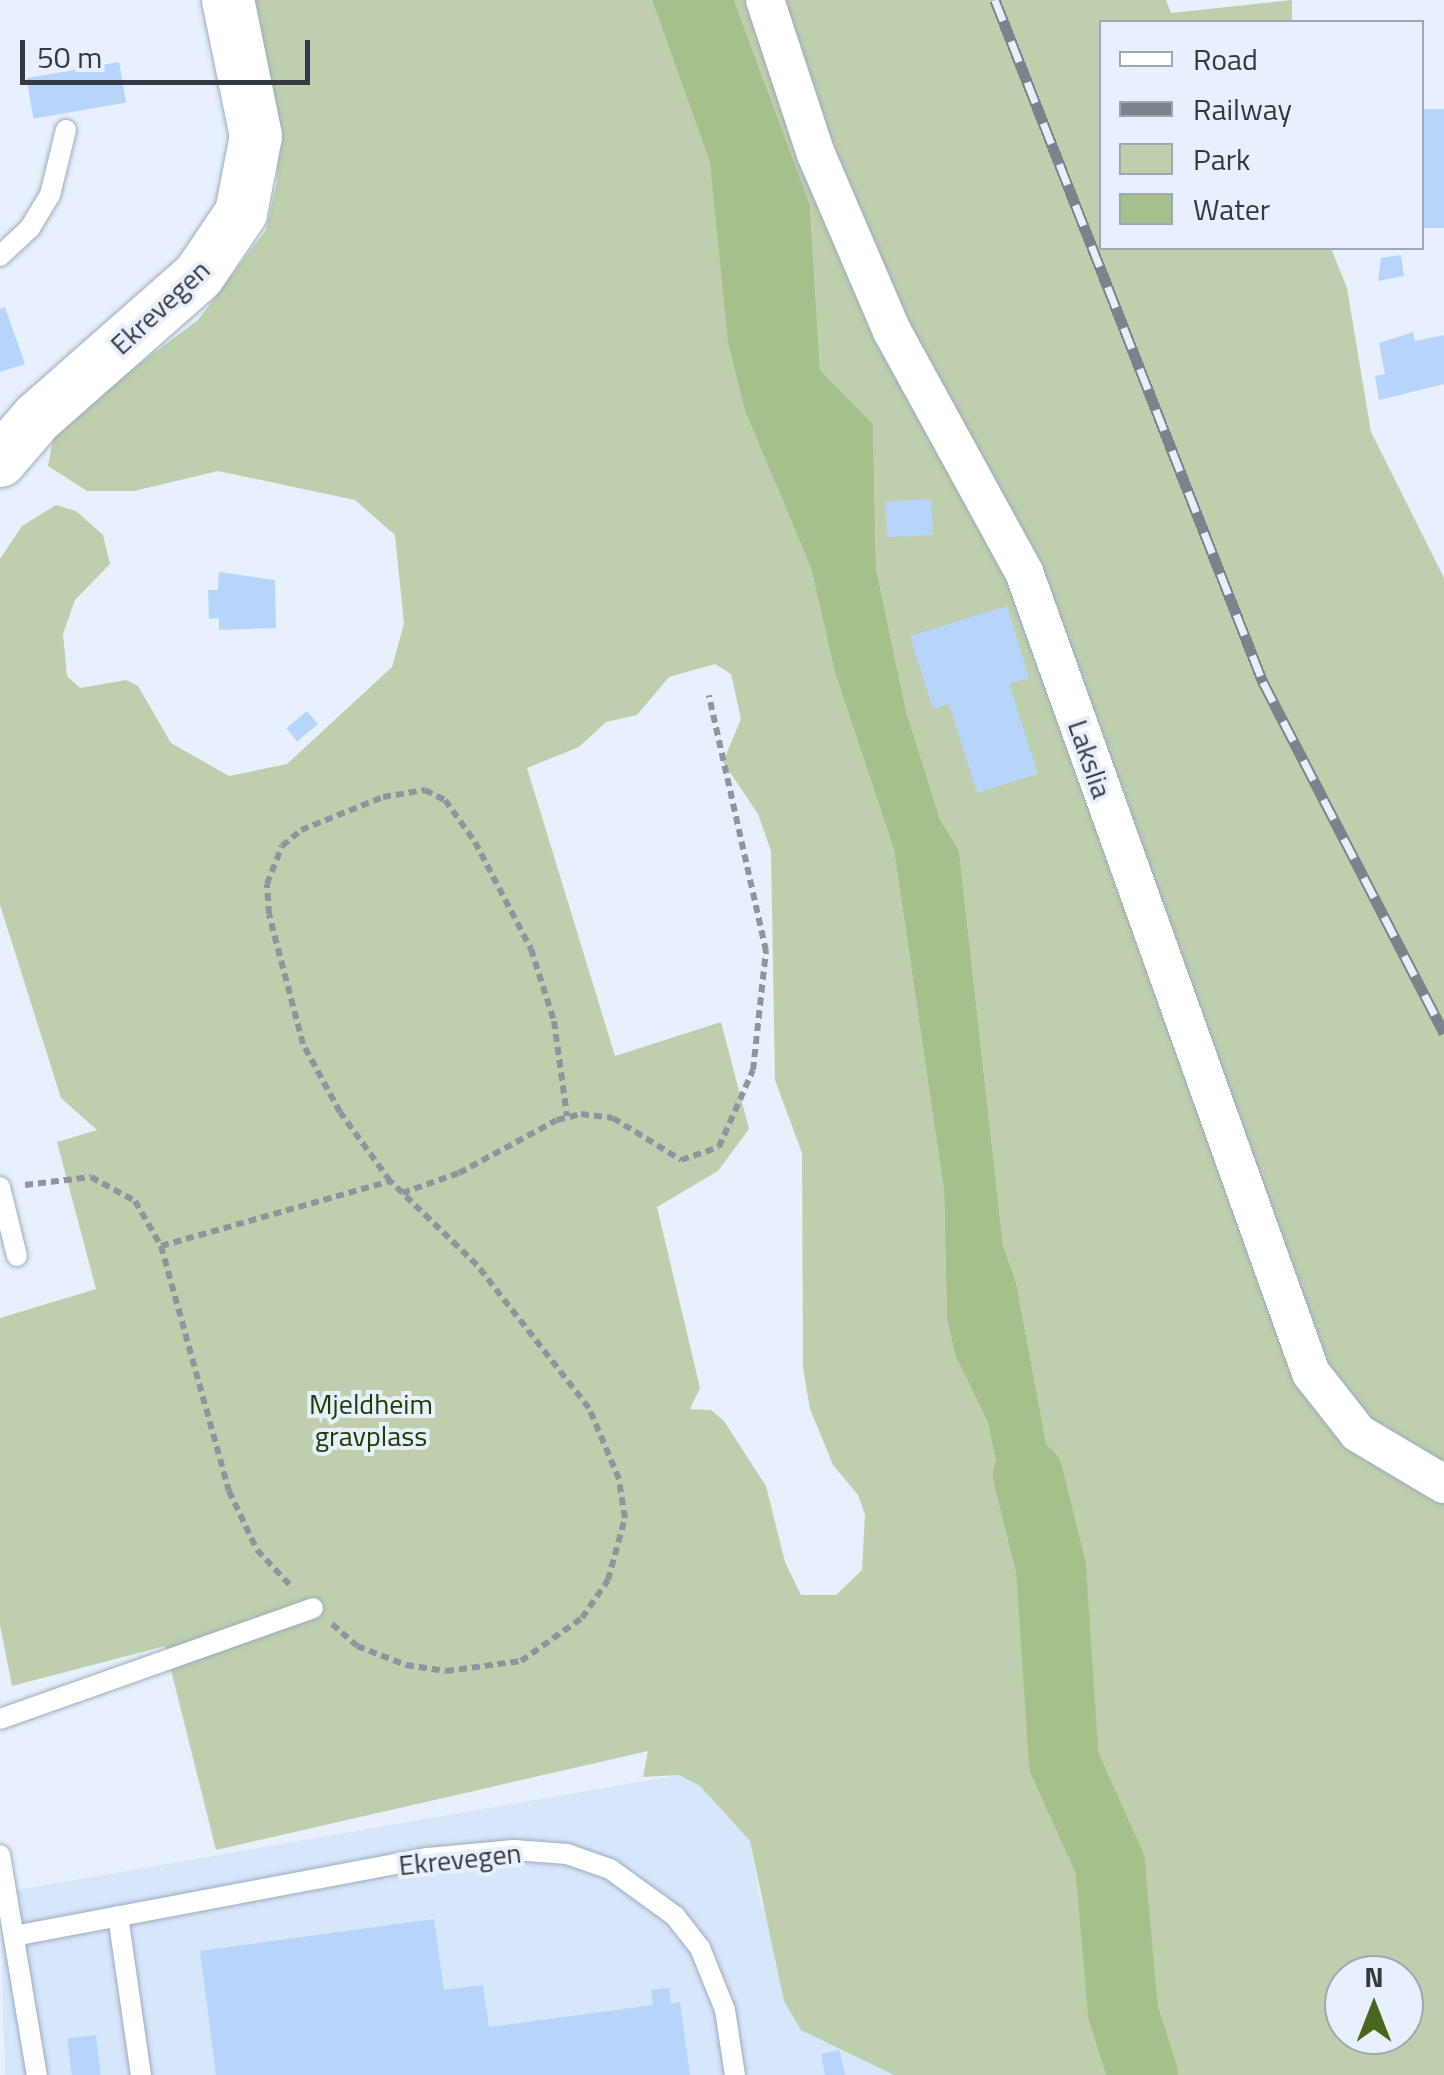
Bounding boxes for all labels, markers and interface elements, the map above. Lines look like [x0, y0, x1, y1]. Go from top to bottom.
scale bar [25, 20, 315, 82]
legend [1099, 20, 1424, 250]
text: 50 m [37, 34, 102, 80]
text: Road [1193, 36, 1258, 82]
text: Railway [1193, 86, 1292, 132]
text: Park [1193, 136, 1250, 182]
text: Water [1193, 186, 1270, 232]
street label: Ekrevegen [104, 253, 216, 361]
street label: Lakslia [1061, 715, 1119, 803]
park label: Mjeldheim gravplass [309, 1387, 433, 1453]
street label: Ekrevegen [397, 1836, 523, 1882]
north arrow [1324, 1955, 1424, 2055]
text: N [1364, 1955, 1384, 1998]

